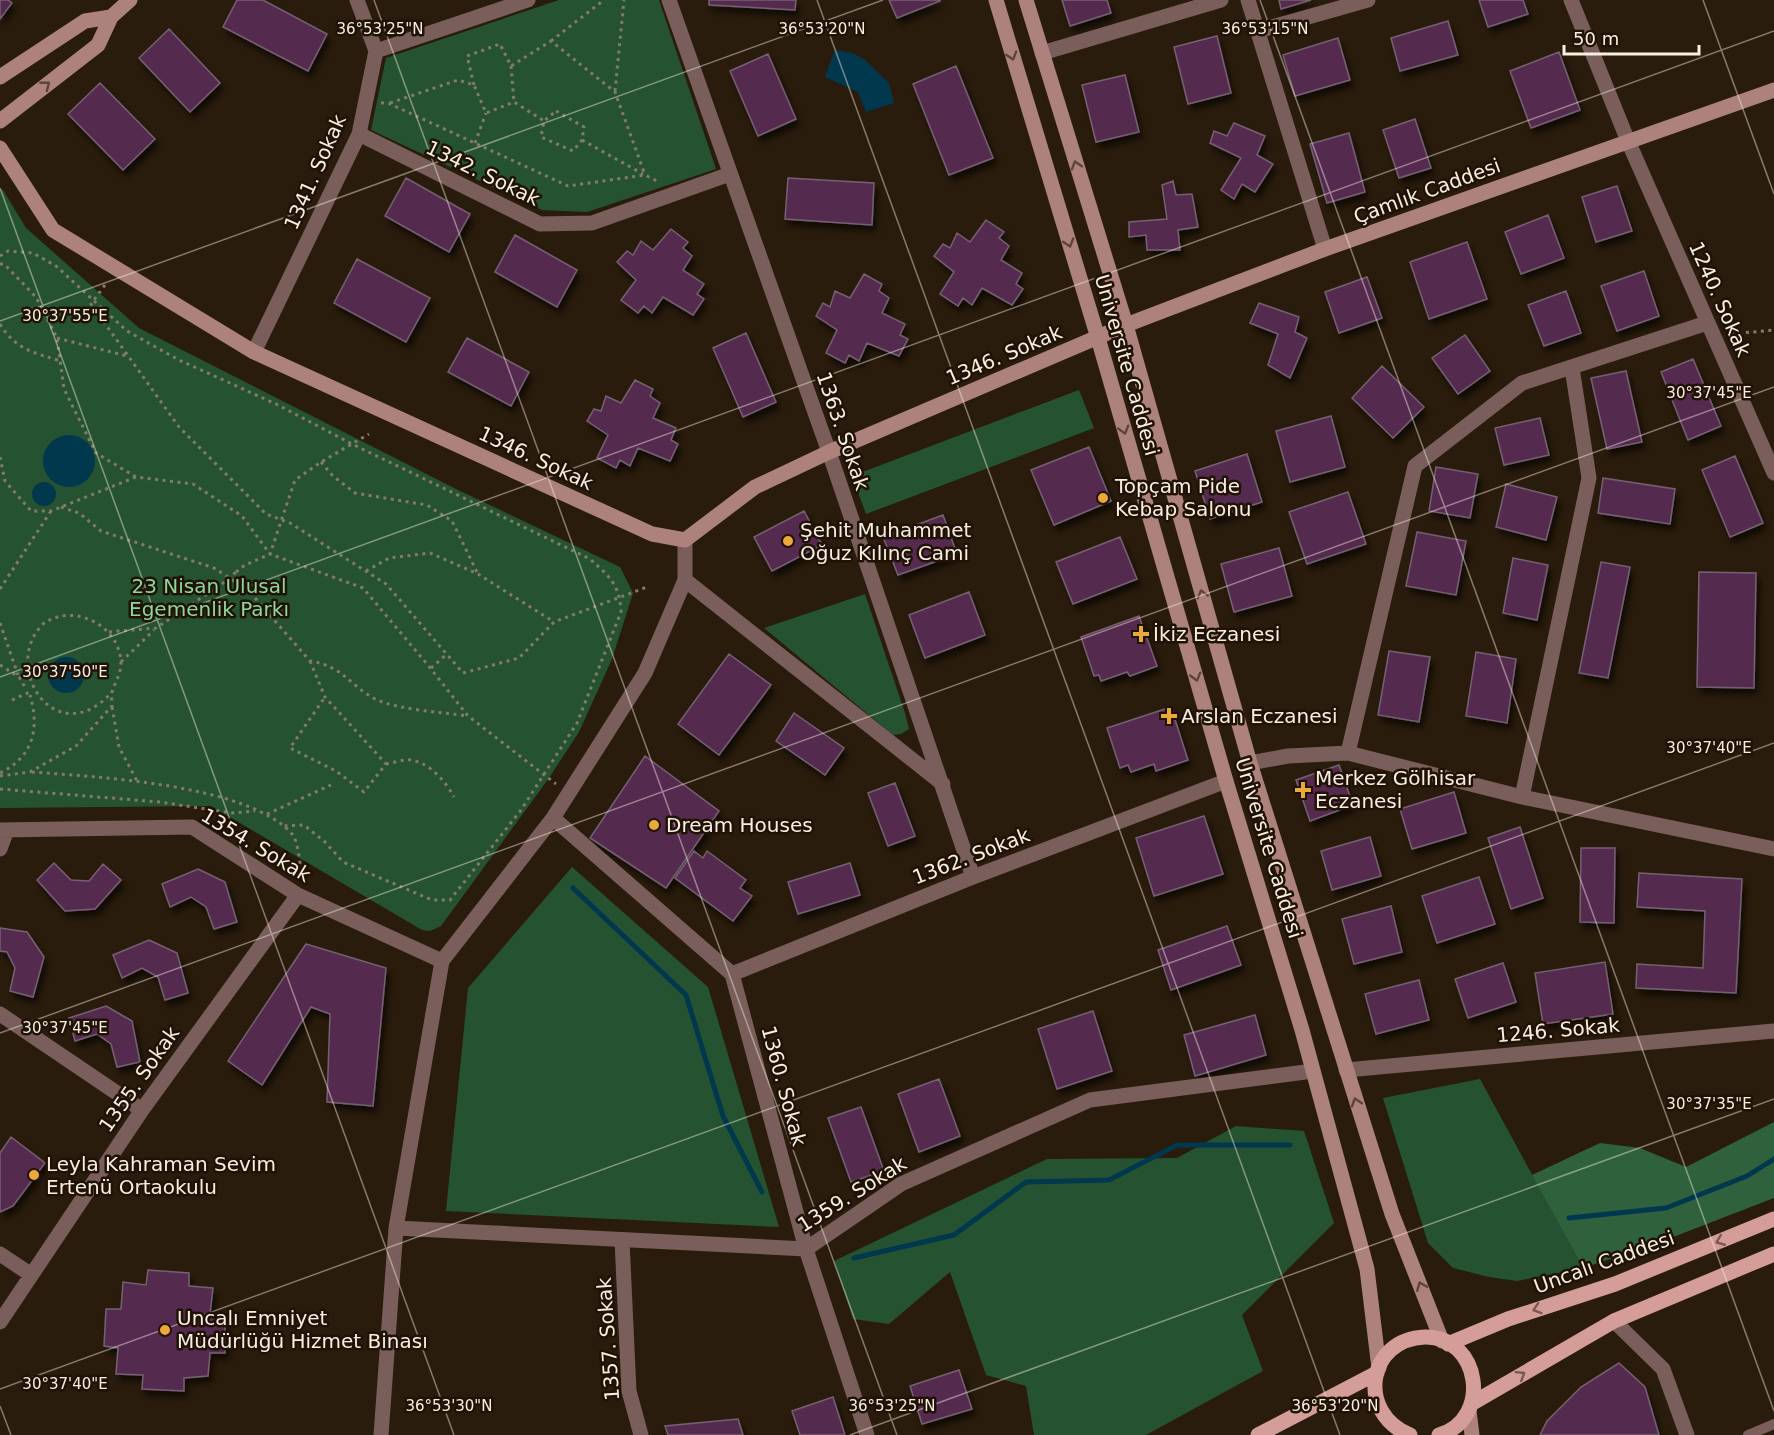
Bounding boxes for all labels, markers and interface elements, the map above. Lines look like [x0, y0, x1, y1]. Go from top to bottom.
scale bar [1564, 18, 1699, 56]
text: 36°53'25"N [336, 20, 424, 38]
text: 36°53'20"N [778, 20, 866, 38]
text: 36°53'15"N [1221, 20, 1309, 38]
text: 50 m [1573, 28, 1619, 49]
one-way arrow [1005, 50, 1018, 61]
one-way arrow [40, 81, 51, 92]
street label: 1341. Sokak [279, 110, 351, 233]
street label: 1342. Sokak [422, 135, 544, 211]
street label: Çamlık Caddesi [1350, 153, 1504, 229]
one-way arrow [1071, 160, 1083, 171]
one-way arrow [1062, 237, 1074, 248]
street label: 1240. Sokak [1684, 238, 1756, 361]
street label: Universite Caddesi [1090, 272, 1164, 458]
text: 30°37'55"E [22, 307, 108, 325]
street label: 1346. Sokak [942, 320, 1066, 390]
street label: 1363. Sokak [812, 369, 875, 494]
text: 30°37'45"E [1666, 384, 1752, 402]
street label: 1346. Sokak [475, 421, 597, 495]
one-way arrow [1117, 424, 1130, 434]
place label: Topçam Pide Kebap Salonu [1114, 474, 1252, 521]
marker: Topçam Pide Kebap Salonu [1096, 491, 1110, 505]
place label: Şehit Muhammet Oğuz Kılınç Cami [800, 518, 972, 565]
marker: Şehit Muhammet Oğuz Kılınç Cami [781, 534, 795, 548]
park label: 23 Nisan Ulusal Egemenlik Parkı [129, 574, 289, 621]
one-way arrow [1197, 589, 1209, 600]
place label: İkiz Eczanesi [1153, 622, 1280, 646]
marker: İkiz Eczanesi [1134, 627, 1148, 641]
text: 30°37'50"E [22, 663, 108, 681]
one-way arrow [1189, 672, 1201, 682]
place label: Arslan Eczanesi [1181, 704, 1338, 728]
marker: Arslan Eczanesi [1162, 709, 1176, 723]
text: 30°37'40"E [1666, 739, 1752, 757]
street label: Universite Caddesi [1230, 755, 1308, 941]
place label: Merkez Gölhisar Eczanesi [1315, 766, 1476, 813]
marker: Merkez Gölhisar Eczanesi [1296, 783, 1310, 797]
street label: 1354. Sokak [197, 803, 316, 887]
place label: Dream Houses [666, 813, 813, 837]
marker: Dream Houses [647, 818, 661, 832]
street label: 1362. Sokak [909, 822, 1033, 889]
street label: 1246. Sokak [1495, 1013, 1621, 1047]
text: 30°37'45"E [22, 1019, 108, 1037]
street label: 1355. Sokak [94, 1021, 185, 1137]
street label: 1360. Sokak [756, 1023, 812, 1149]
text: 30°37'35"E [1666, 1095, 1752, 1113]
one-way arrow [1351, 1097, 1364, 1108]
street label: 1359. Sokak [793, 1151, 911, 1237]
place label: Leyla Kahraman Sevim Ertenü Ortaokulu [46, 1152, 276, 1199]
marker: Leyla Kahraman Sevim Ertenü Ortaokulu [27, 1168, 41, 1182]
street label: Uncalı Caddesi [1530, 1225, 1678, 1299]
one-way arrow [1715, 1234, 1726, 1246]
street label: 1357. Sokak [592, 1276, 624, 1401]
one-way arrow [1416, 1281, 1428, 1292]
one-way arrow [1532, 1302, 1543, 1315]
place label: Uncalı Emniyet Müdürlüğü Hizmet Binası [177, 1306, 428, 1353]
marker: Uncalı Emniyet Müdürlüğü Hizmet Binası [158, 1323, 172, 1337]
one-way arrow [1515, 1371, 1526, 1382]
text: 30°37'40"E [22, 1375, 108, 1393]
text: 36°53'30"N [405, 1397, 493, 1415]
text: 36°53'25"N [848, 1397, 936, 1415]
text: 36°53'20"N [1291, 1397, 1379, 1415]

